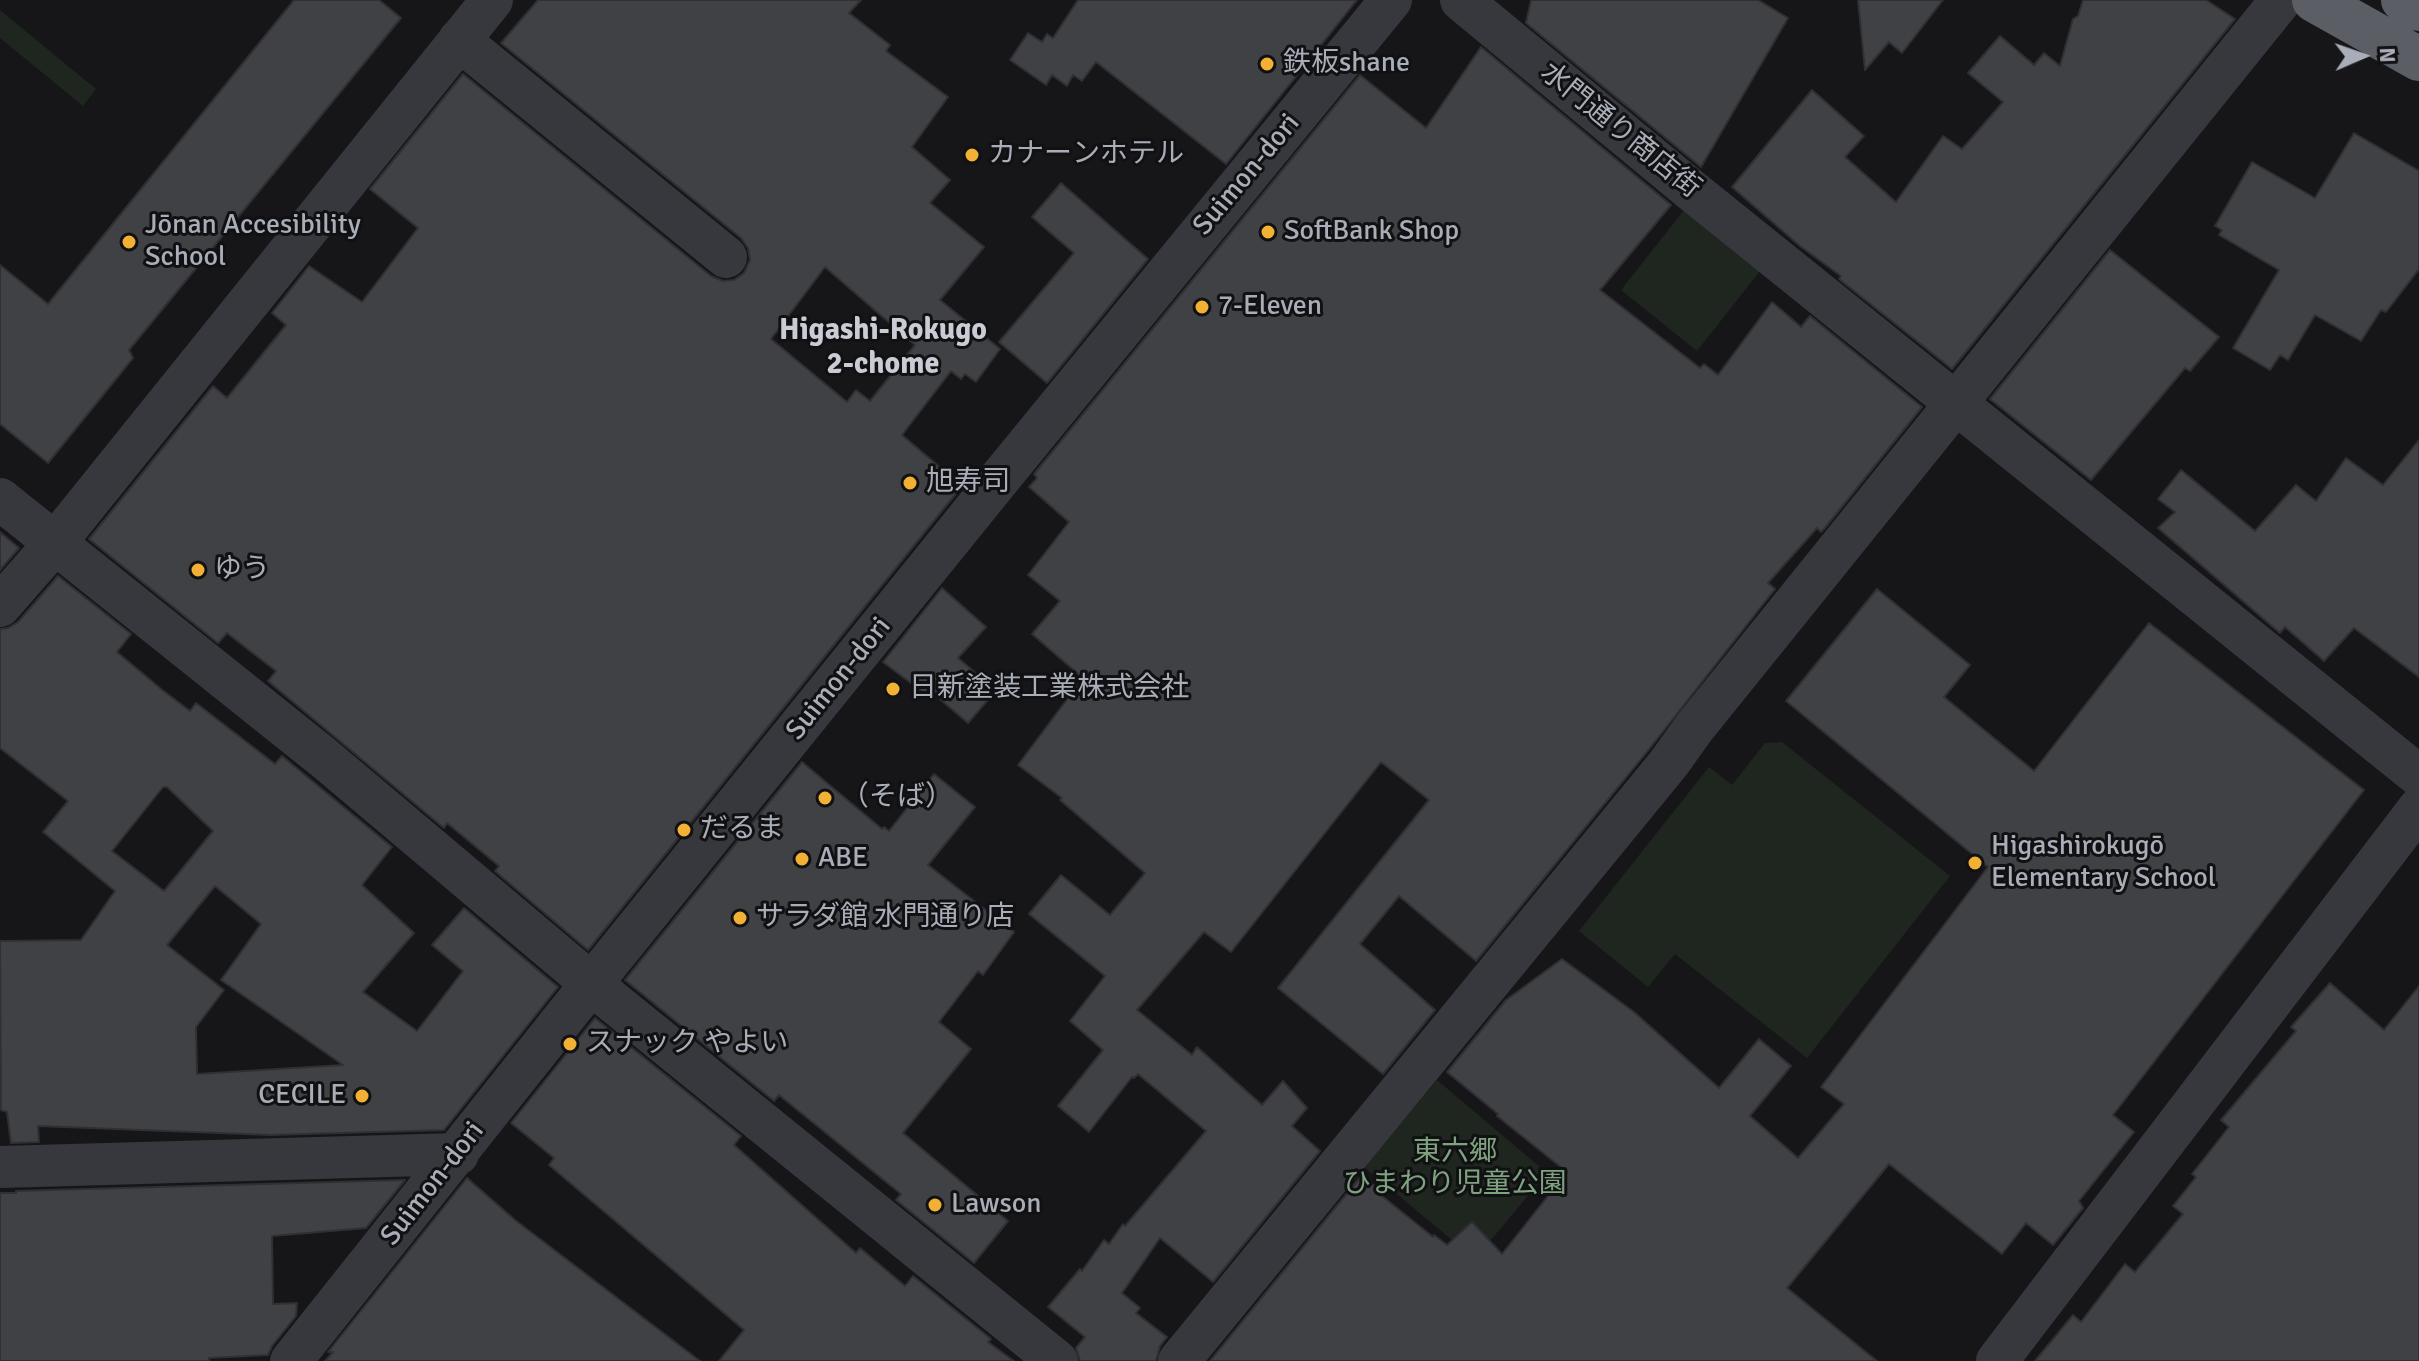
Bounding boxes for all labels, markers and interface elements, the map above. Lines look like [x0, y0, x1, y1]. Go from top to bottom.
north arrow [2323, 16, 2403, 96]
place label: 鉄板shane [1283, 47, 1410, 81]
text: N [2374, 47, 2401, 63]
marker: 鉄板shane [1258, 55, 1276, 73]
street label: 水門通り商店街 [1533, 56, 1707, 206]
street label: Suimon-dori [1187, 107, 1307, 243]
place label: カナーンホテル [988, 138, 1184, 172]
marker: カナーンホテル [963, 146, 981, 164]
place label: Jōnan Accesibility School [145, 209, 361, 275]
place label: SoftBank Shop [1284, 215, 1459, 249]
marker: SoftBank Shop [1259, 223, 1277, 241]
marker: Jōnan Accesibility School [120, 233, 138, 251]
place label: 7-Eleven [1218, 290, 1322, 324]
marker: 7-Eleven [1193, 298, 1211, 316]
district label: Higashi-Rokugo 2-chome [779, 313, 987, 384]
place label: 旭寿司 [926, 466, 1010, 500]
marker: 旭寿司 [901, 474, 919, 492]
place label: ゆう [214, 553, 270, 587]
marker: ゆう [189, 561, 207, 579]
street label: Suimon-dori [779, 611, 899, 747]
place label: 日新塗装工業株式会社 [909, 672, 1189, 706]
marker: 日新塗装工業株式会社 [884, 680, 902, 698]
place label: （そば） [841, 781, 953, 815]
marker: （そば） [816, 789, 834, 807]
place label: だるま [700, 813, 784, 847]
marker: だるま [675, 821, 693, 839]
place label: Higashirokugō Elementary School [1991, 830, 2216, 896]
place label: ABE [818, 842, 868, 876]
marker: ABE [793, 850, 811, 868]
marker: Higashirokugō Elementary School [1966, 854, 1984, 872]
place label: サラダ館 水門通り店 [756, 901, 1014, 935]
marker: サラダ館 水門通り店 [731, 909, 749, 927]
place label: スナック やよい [586, 1027, 788, 1061]
marker: スナック やよい [561, 1035, 579, 1053]
place label: CECILE [258, 1079, 346, 1113]
marker: CECILE [353, 1087, 371, 1105]
street label: Suimon-dori [374, 1115, 492, 1253]
park label: 東六郷 ひまわり児童公園 [1343, 1136, 1567, 1202]
place label: Lawson [951, 1188, 1042, 1222]
marker: Lawson [926, 1196, 944, 1214]

